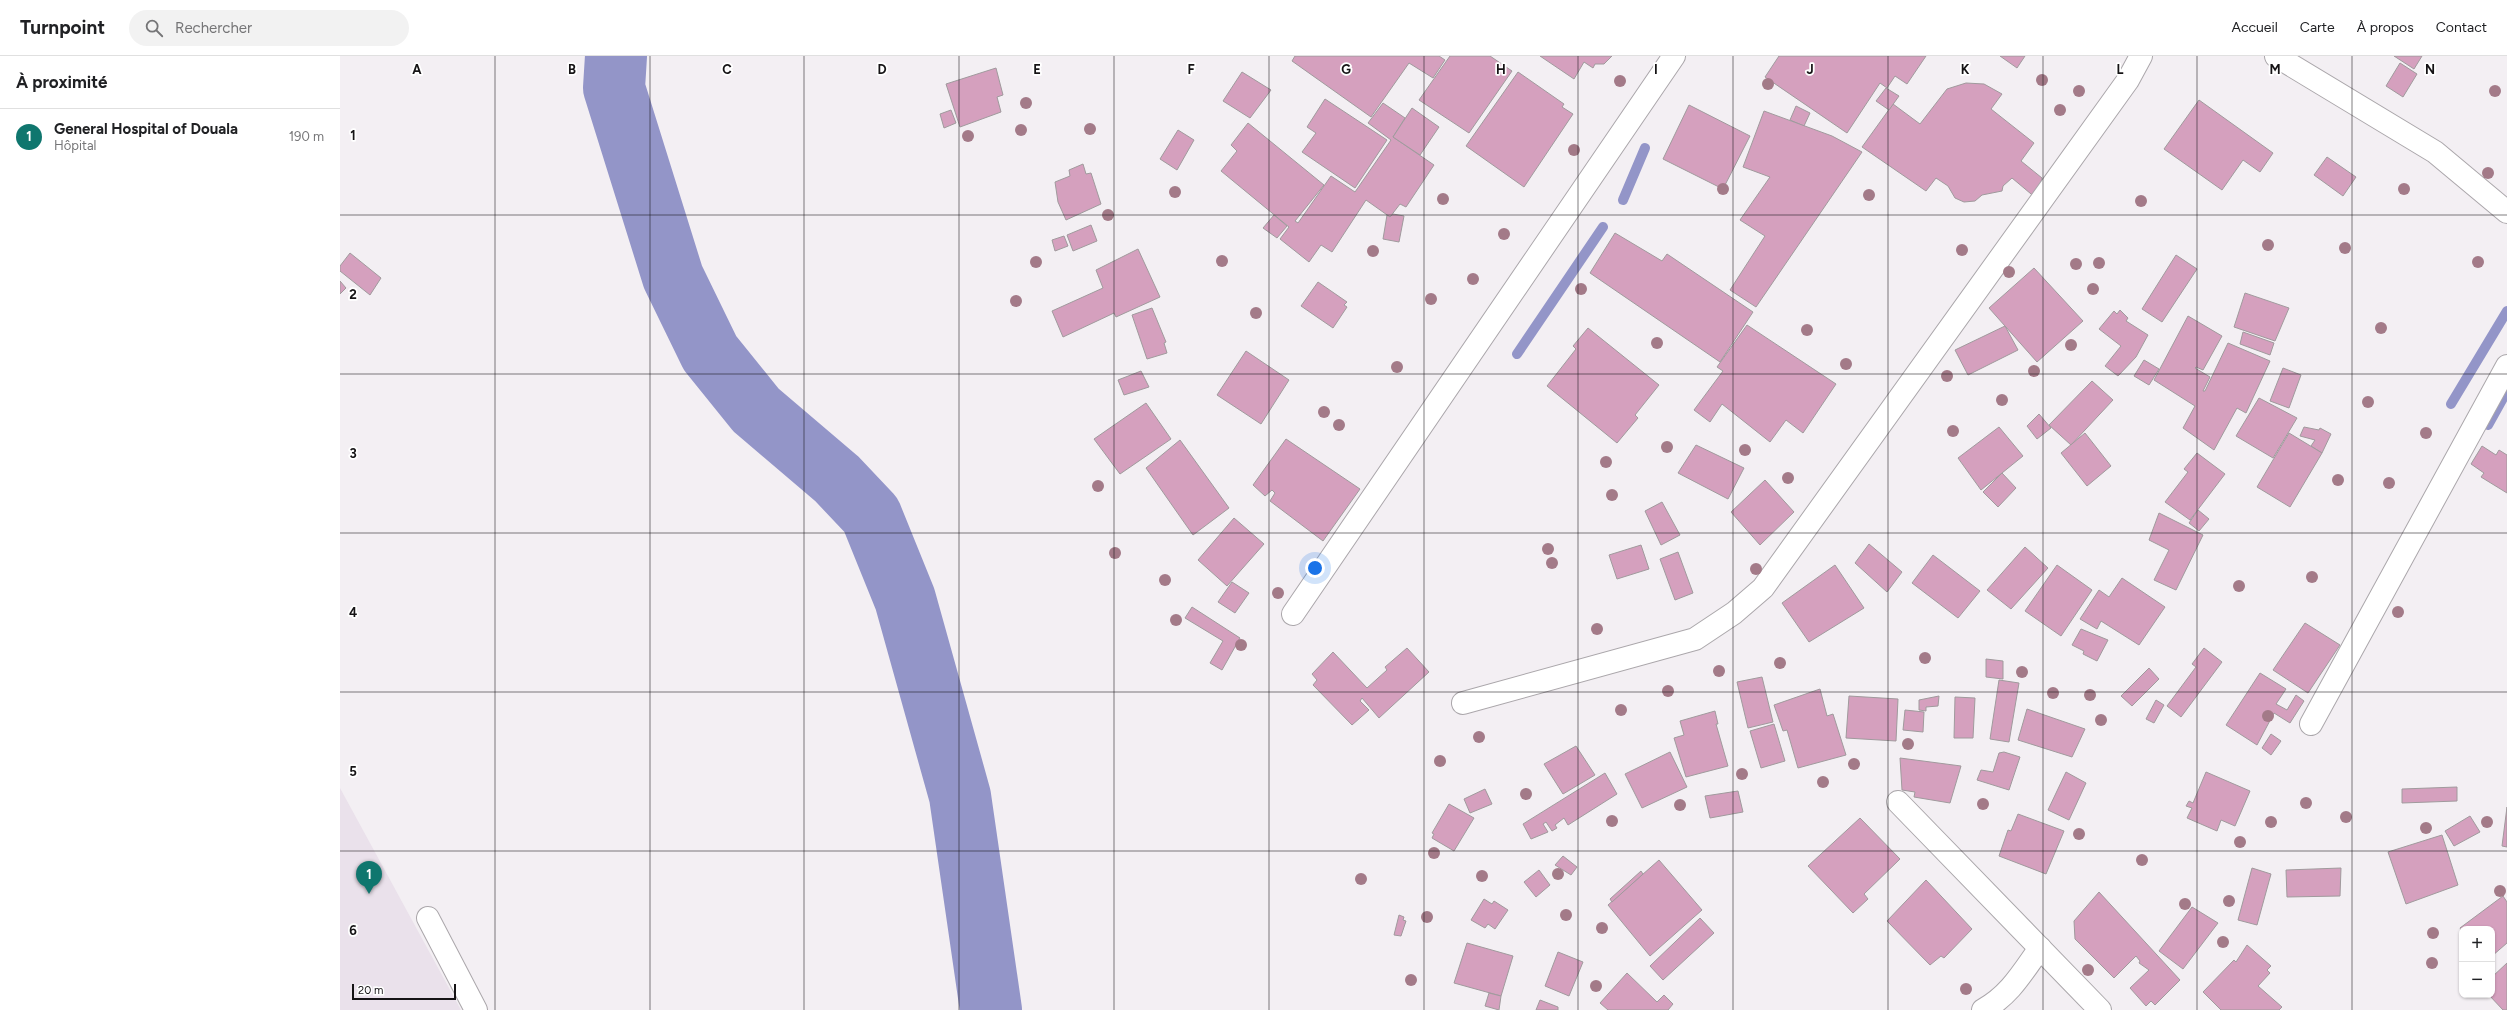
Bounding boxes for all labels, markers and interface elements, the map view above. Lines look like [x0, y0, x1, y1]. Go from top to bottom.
search box [129, 10, 409, 46]
text: Turnpoint [20, 16, 105, 39]
icon: search [143, 17, 165, 39]
text: Rechercher [175, 19, 252, 37]
text: Accueil [2232, 19, 2278, 36]
text: Carte [2300, 19, 2335, 36]
text: À propos [2357, 19, 2414, 36]
text: Contact [2436, 19, 2487, 36]
text: A [412, 62, 422, 77]
text: B [568, 62, 576, 77]
text: C [722, 62, 732, 77]
text: D [877, 62, 887, 77]
text: E [1033, 62, 1041, 77]
text: F [1187, 62, 1195, 77]
text: G [1341, 62, 1351, 77]
text: H [1496, 62, 1506, 77]
text: I [1654, 62, 1658, 77]
text: J [1806, 62, 1814, 77]
text: K [1961, 62, 1970, 77]
text: L [2117, 62, 2124, 77]
text: M [2269, 62, 2281, 77]
text: N [2425, 62, 2435, 77]
text: À proximité [16, 72, 107, 92]
text: General Hospital of Douala [54, 120, 238, 138]
text: 1 [350, 128, 356, 143]
text: 1 [26, 129, 32, 144]
text: 190 m [289, 129, 324, 144]
text: Hôpital [54, 138, 96, 153]
text: 2 [349, 287, 357, 302]
text: 3 [349, 446, 357, 461]
your location [1305, 558, 1325, 578]
text: 4 [349, 605, 357, 620]
text: 5 [349, 764, 357, 779]
pin: 1 [356, 861, 382, 894]
text: 6 [349, 923, 357, 938]
map controls [2459, 926, 2495, 998]
button: + [2459, 926, 2495, 962]
button: − [2459, 962, 2495, 998]
scale bar [352, 982, 456, 1001]
text: 20 m [358, 984, 383, 997]

